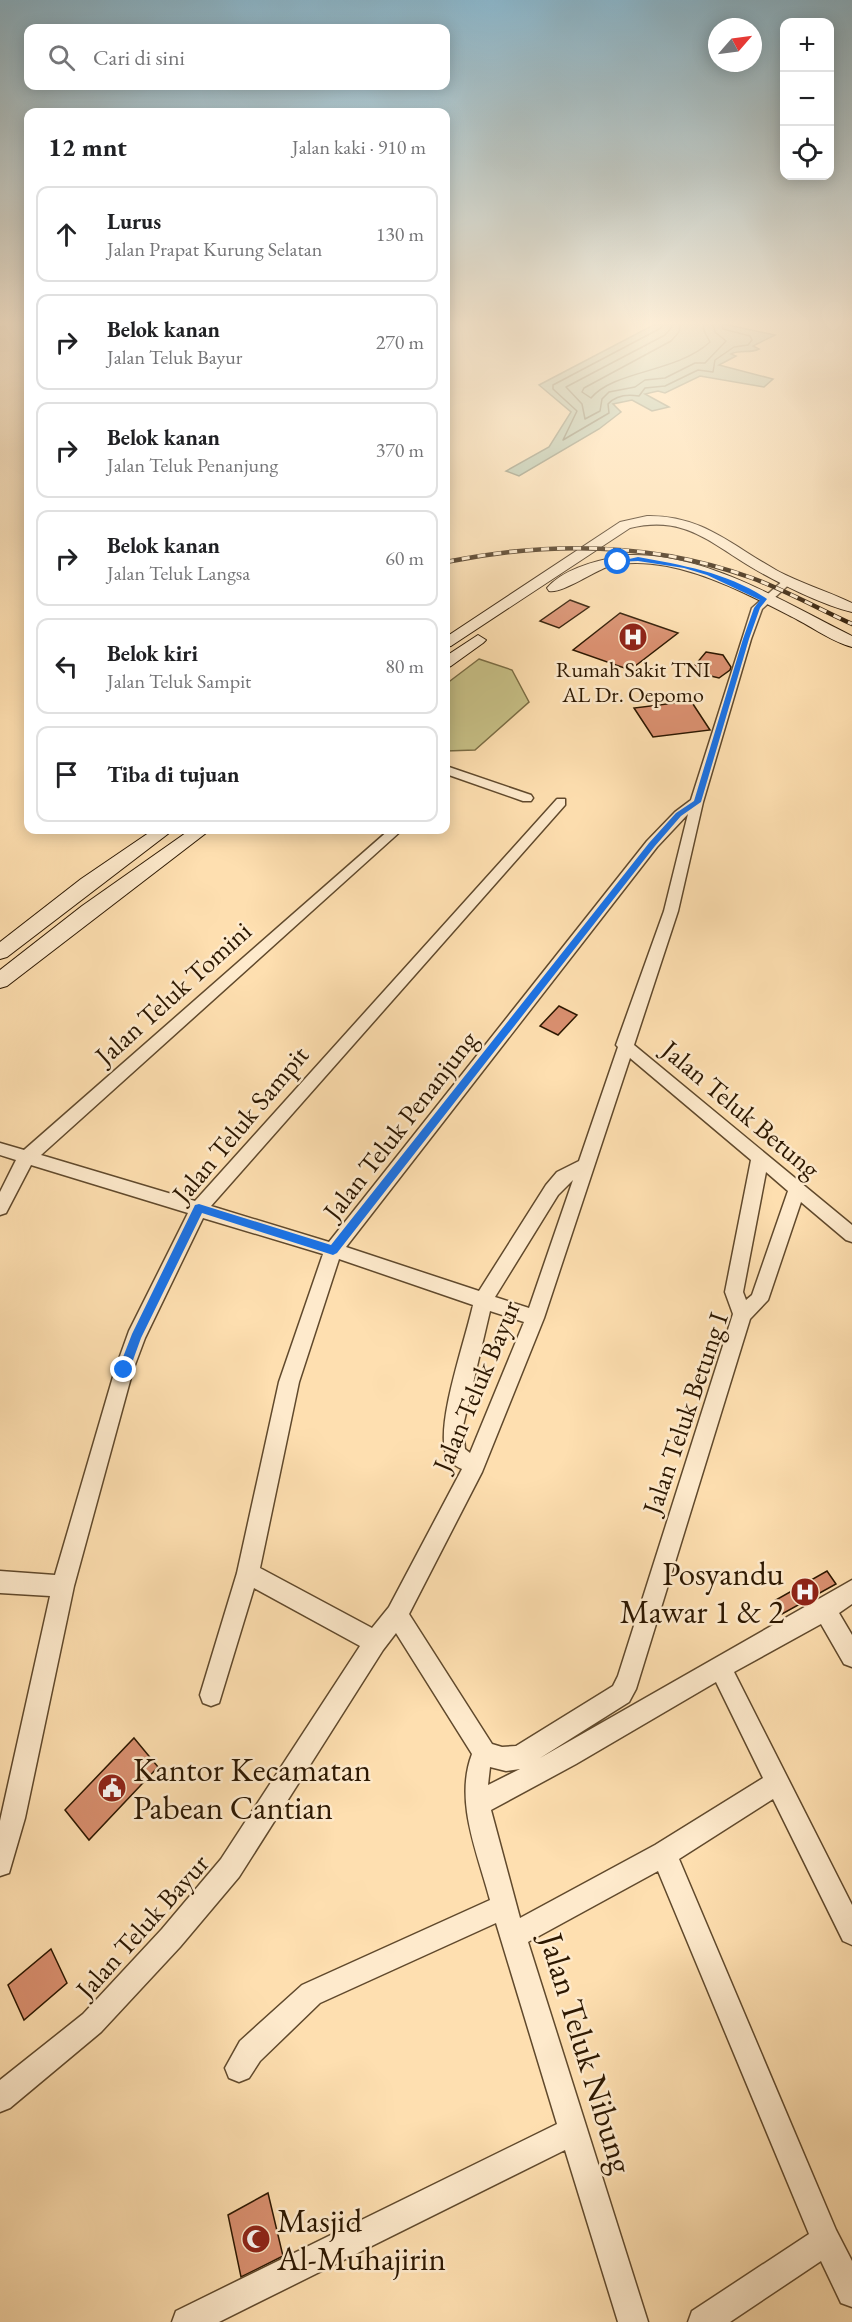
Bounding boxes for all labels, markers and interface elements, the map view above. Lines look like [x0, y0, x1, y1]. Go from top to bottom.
north arrow [708, 18, 762, 72]
map controls [780, 18, 834, 180]
button: + [780, 18, 834, 72]
search box [24, 24, 450, 90]
icon: search [45, 41, 78, 74]
text: Cari di sini [93, 43, 185, 72]
button: − [780, 72, 834, 126]
button: locate [780, 126, 834, 180]
text: 12 mnt [48, 130, 127, 164]
text: Jalan kaki · 910 m [292, 134, 426, 160]
text: Lurus [107, 207, 161, 236]
icon: ahead [50, 218, 83, 251]
text: 130 m [376, 221, 424, 247]
text: Jalan Prapat Kurung Selatan [107, 236, 322, 262]
text: Belok kanan [107, 315, 220, 344]
icon: right [50, 326, 83, 359]
text: 270 m [376, 329, 424, 355]
text: Jalan Teluk Bayur [107, 344, 242, 370]
text: Belok kanan [107, 423, 220, 452]
icon: right [50, 434, 83, 467]
text: 370 m [376, 437, 424, 463]
text: Jalan Teluk Penanjung [107, 452, 278, 478]
text: Belok kanan [107, 531, 220, 560]
icon: right [50, 542, 83, 575]
text: 60 m [385, 545, 424, 571]
route start [604, 548, 630, 574]
text: Jalan Teluk Langsa [107, 560, 250, 586]
hospital icon: Rumah Sakit TNI AL Dr. Oepomo [617, 621, 649, 653]
text: Belok kiri [107, 639, 198, 668]
icon: left [50, 650, 83, 683]
text: 80 m [385, 653, 424, 679]
place label: Rumah Sakit TNI AL Dr. Oepomo [556, 655, 711, 709]
text: Jalan Teluk Sampit [107, 668, 251, 694]
icon: arrive [50, 758, 83, 791]
text: Tiba di tujuan [107, 760, 239, 789]
street label: Jalan Teluk Tomini [86, 913, 259, 1074]
street label: Jalan Teluk Penanjung [314, 1023, 485, 1228]
street label: Jalan Teluk Betung [653, 1031, 828, 1186]
street label: Jalan Teluk Sampit [163, 1038, 316, 1211]
street label: Jalan Teluk Bayur [423, 1295, 528, 1479]
street label: Jalan Teluk Betung I [633, 1308, 736, 1520]
route end [110, 1356, 136, 1382]
place label: Posyandu Mawar 1 & 2 [620, 1552, 785, 1633]
hospital icon: Posyandu Mawar 1 & 2 [789, 1576, 821, 1608]
place label: Kantor Kecamatan Pabean Cantian [133, 1748, 371, 1829]
public building icon: Kantor Kecamatan Pabean Cantian [96, 1772, 128, 1804]
street label: Jalan Teluk Bayur [66, 1846, 216, 2007]
street label: Jalan Teluk Nibung [529, 1925, 644, 2179]
place label: Masjid Al-Muhajirin [276, 2199, 446, 2280]
mosque icon: Masjid Al-Muhajirin [240, 2223, 272, 2255]

